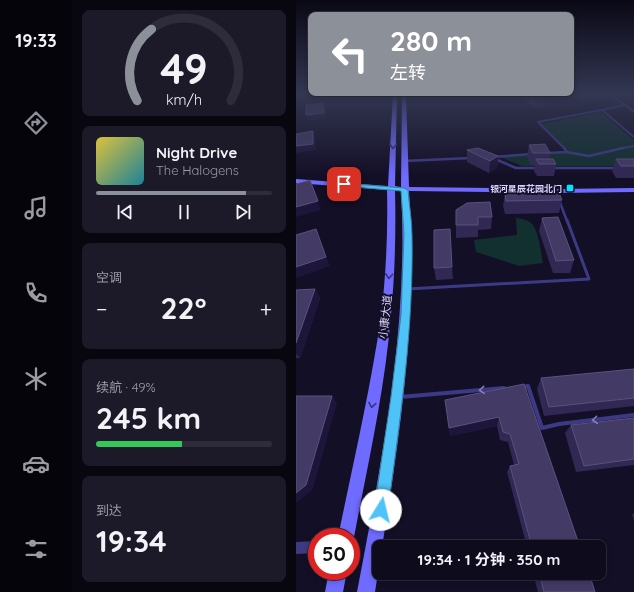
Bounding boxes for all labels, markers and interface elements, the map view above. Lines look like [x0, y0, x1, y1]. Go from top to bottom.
text: 280 m [390, 23, 472, 58]
icon: left [324, 28, 376, 80]
text: 19:33 [15, 29, 57, 52]
text: 49 [160, 42, 208, 94]
text: 左转 [390, 61, 426, 84]
text: km/h [166, 91, 202, 109]
icon: directions [22, 109, 50, 137]
text: Night Drive [156, 143, 237, 162]
one-way arrow [388, 143, 397, 149]
text: The Halogens [156, 162, 239, 178]
pin [327, 167, 361, 201]
icon: arrive [333, 173, 355, 195]
place label: 银河星辰花园北门 [490, 183, 562, 194]
marker: 银河星辰花园北门 [565, 183, 575, 193]
icon: music [22, 194, 50, 222]
icon: previous [114, 201, 136, 223]
icon: pause [173, 201, 195, 223]
icon: next [232, 201, 254, 223]
text: 空调 [96, 269, 122, 285]
one-way arrow [385, 273, 394, 279]
icon: phone [22, 279, 50, 307]
text: 22° [161, 289, 206, 327]
street label: 小康大道 [375, 294, 395, 340]
text: − [96, 295, 107, 323]
text: + [260, 295, 272, 323]
icon: climate [22, 365, 50, 393]
text: 续航 · 49% [96, 379, 156, 395]
one-way arrow [479, 385, 485, 394]
text: 245 km [96, 399, 201, 437]
one-way arrow [368, 402, 377, 408]
one-way arrow [592, 415, 598, 424]
icon: car [22, 450, 50, 478]
position arrow [360, 489, 402, 531]
text: 到达 [96, 502, 122, 518]
text: 19:34 [96, 522, 167, 560]
speed limit sign: 50 [308, 528, 360, 580]
icon: filters [22, 535, 50, 563]
text: 19:34 · 1 分钟 · 350 m [418, 550, 560, 569]

